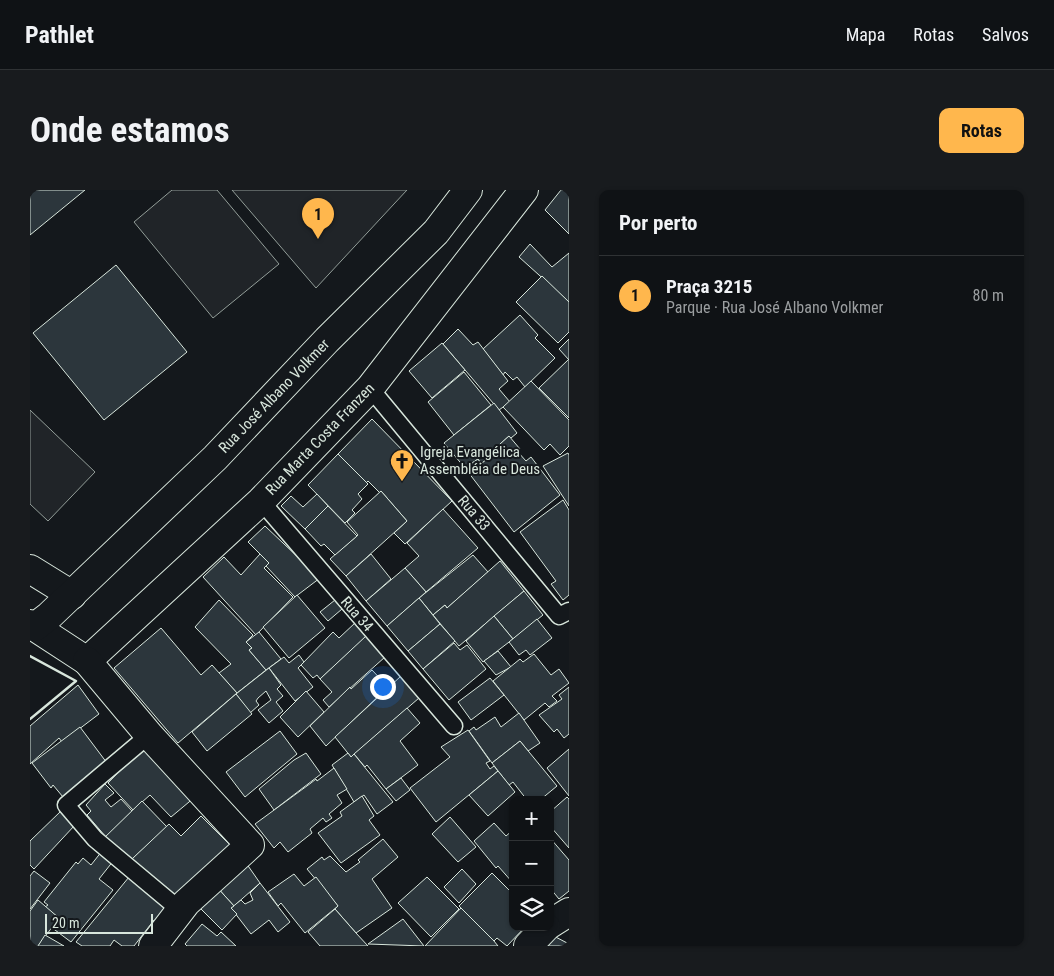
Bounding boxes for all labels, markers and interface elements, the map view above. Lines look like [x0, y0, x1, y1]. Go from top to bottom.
text: Pathlet [25, 21, 94, 49]
text: Mapa [846, 24, 885, 45]
text: Rotas [913, 24, 954, 45]
text: Salvos [982, 24, 1029, 45]
button: Rotas [939, 108, 1024, 153]
text: Onde estamos [30, 110, 230, 151]
pin: 1 [302, 198, 334, 239]
text: Por perto [619, 211, 698, 235]
text: Praça 3215 [666, 275, 752, 298]
text: 1 [631, 286, 639, 305]
text: 80 m [972, 286, 1004, 305]
text: Parque · Rua José Albano Volkmer [666, 298, 883, 317]
street label: Rua José Albano Volkmer [215, 335, 333, 457]
street label: Rua Marta Costa Franzen [262, 379, 378, 499]
place label: Igreja Evangélica Assembléia de Deus [420, 443, 540, 478]
church icon: Igreja Evangélica Assembléia de Deus [389, 448, 415, 482]
street label: Rua 33 [454, 492, 494, 534]
street label: Rua 34 [337, 593, 377, 635]
your location [370, 674, 396, 700]
map controls [509, 796, 554, 931]
button: + [509, 796, 554, 841]
button: − [509, 841, 554, 886]
button: layers [509, 886, 554, 931]
scale bar [45, 911, 152, 934]
text: 20 m [52, 915, 80, 931]

